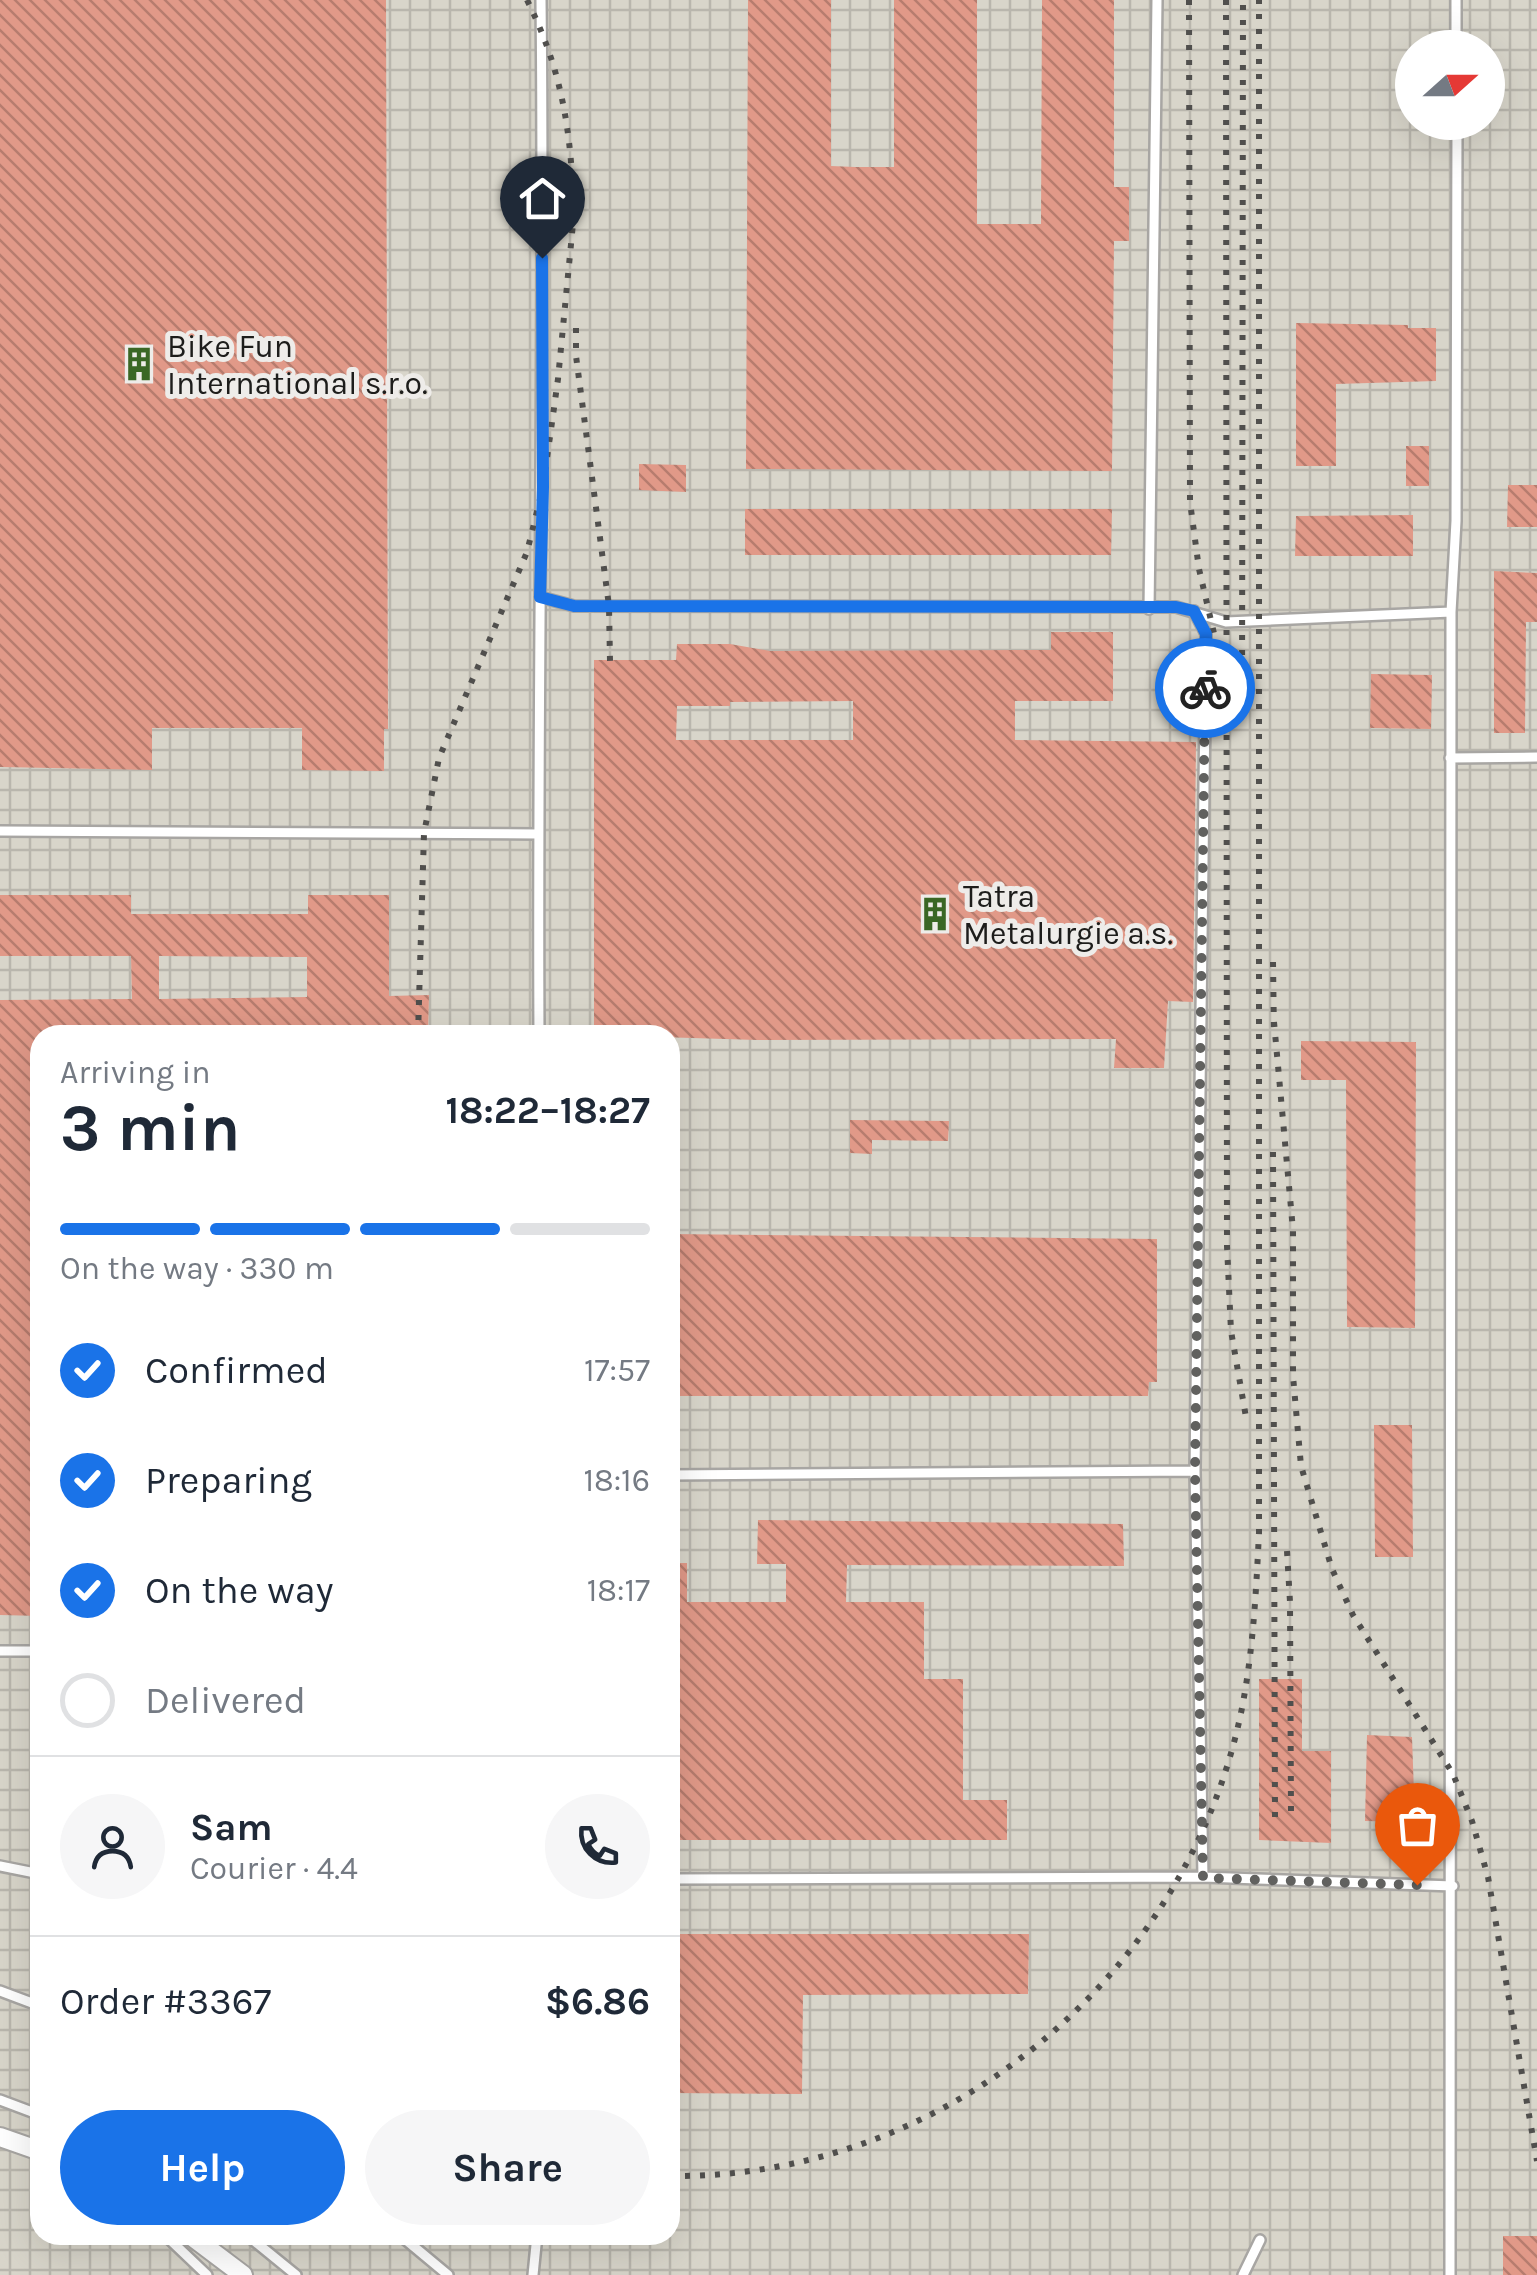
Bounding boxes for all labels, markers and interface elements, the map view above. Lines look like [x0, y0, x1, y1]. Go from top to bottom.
north arrow [1395, 30, 1505, 140]
map controls [1395, 30, 1505, 140]
pin [500, 156, 585, 259]
icon: home [515, 171, 570, 226]
place label: Bike Fun International s.r.o. [167, 328, 428, 402]
building icon: Bike Fun International s.r.o. [120, 345, 158, 383]
courier [1155, 638, 1255, 738]
icon: bike [1178, 661, 1233, 716]
place label: Tatra Metalurgie a.s. [963, 878, 1173, 952]
building icon: Tatra Metalurgie a.s. [916, 895, 954, 933]
text: Arriving in [60, 1054, 211, 1091]
text: 18:22–18:27 [445, 1088, 650, 1133]
text: 3 min [60, 1090, 240, 1166]
text: On the way · 330 m [60, 1250, 334, 1287]
icon: check [60, 1343, 115, 1398]
text: Confirmed [145, 1348, 328, 1393]
text: 17:57 [584, 1352, 650, 1389]
icon: check [60, 1453, 115, 1508]
text: Preparing [145, 1458, 312, 1503]
text: 18:16 [583, 1462, 650, 1499]
icon: check [60, 1563, 115, 1618]
text: On the way [145, 1568, 333, 1613]
text: 18:17 [587, 1572, 650, 1609]
text: Delivered [145, 1678, 306, 1723]
pin [1375, 1783, 1460, 1886]
button: person [60, 1794, 165, 1899]
button: phone [545, 1794, 650, 1899]
icon: bag [1390, 1798, 1445, 1853]
text: Sam [190, 1805, 273, 1850]
text: Courier · 4.4 [190, 1850, 358, 1887]
text: Order #3367 [60, 1979, 271, 2024]
text: $6.86 [545, 1979, 650, 2024]
button: Help [60, 2110, 345, 2225]
button: Share [365, 2110, 650, 2225]

